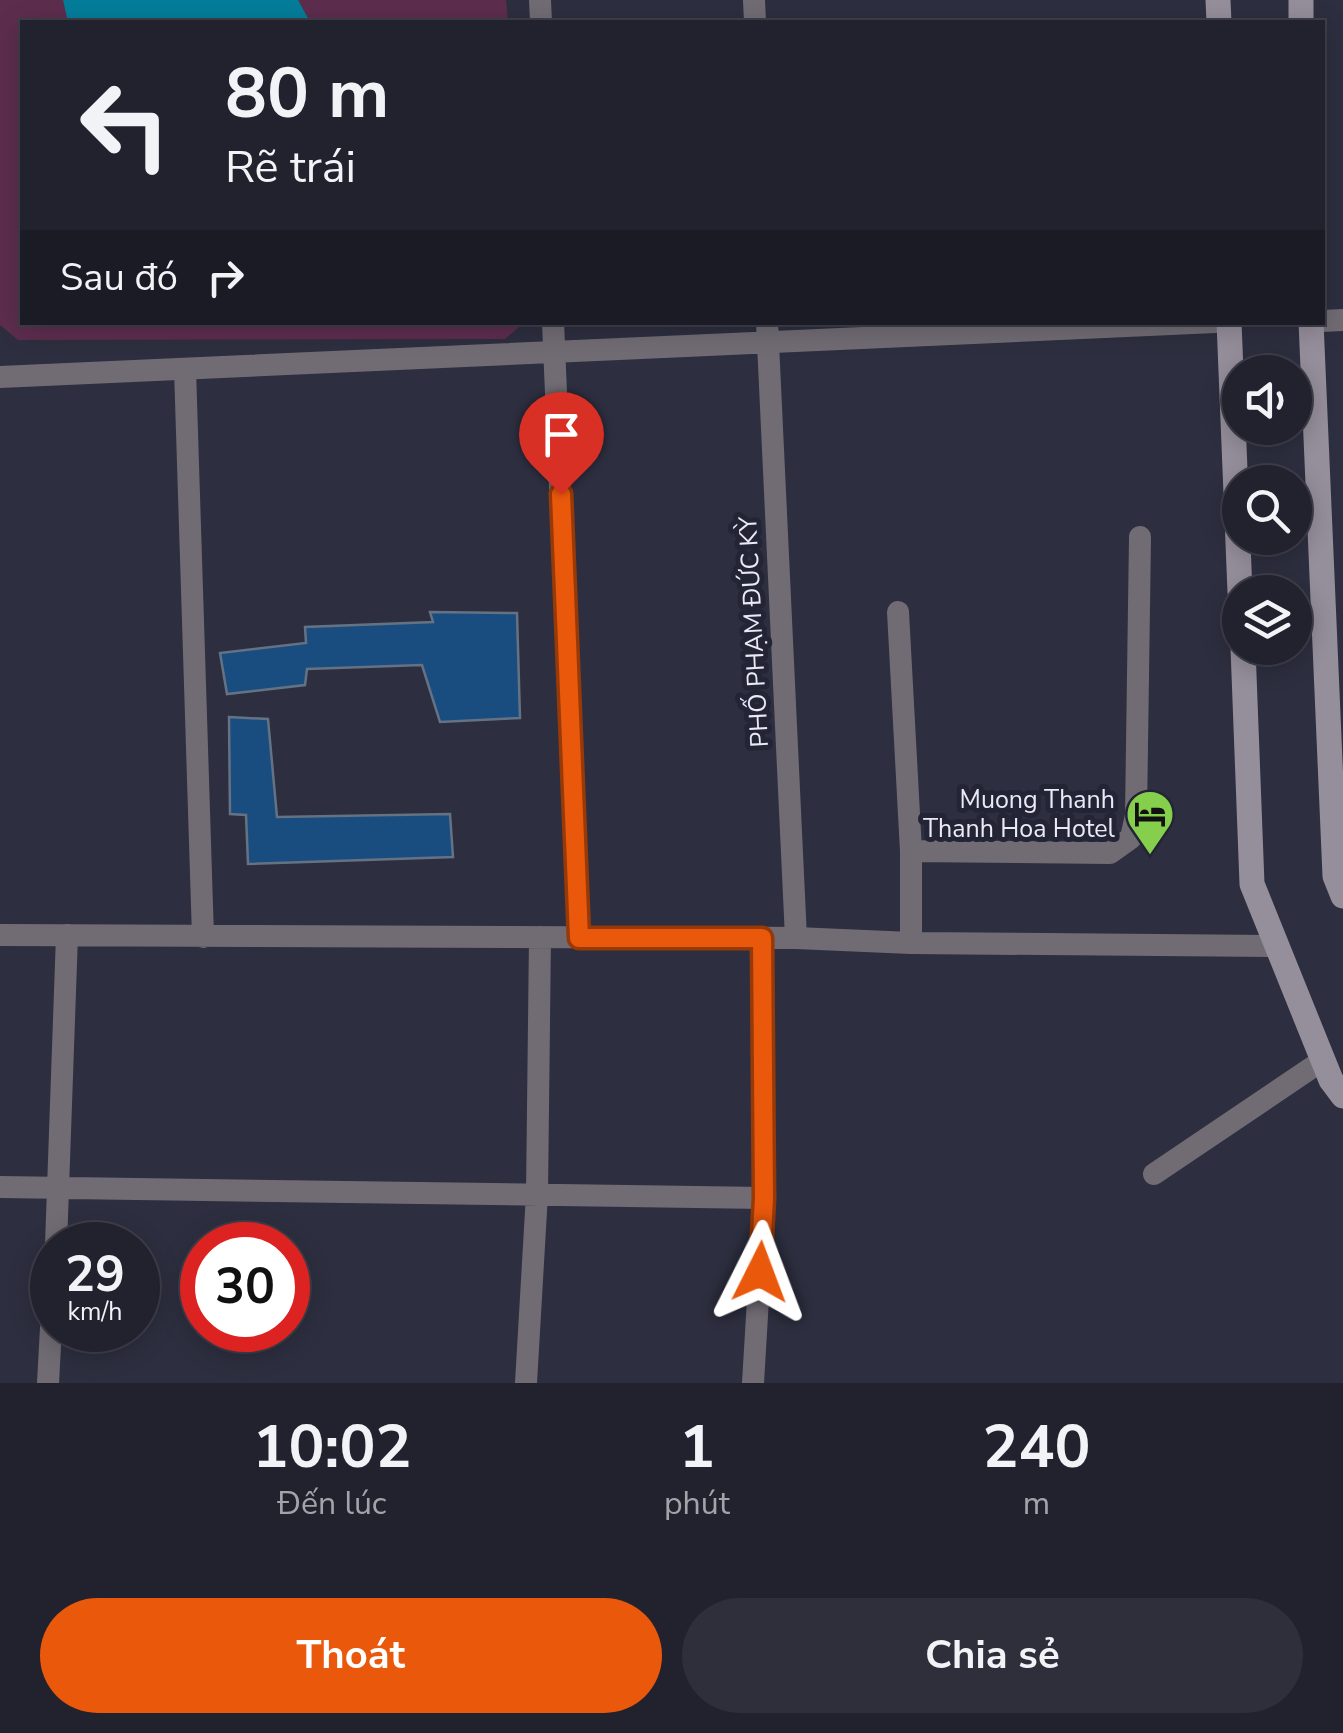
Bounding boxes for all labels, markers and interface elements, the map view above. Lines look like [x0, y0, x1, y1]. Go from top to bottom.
text: 80 m [225, 46, 389, 142]
icon: left [60, 60, 190, 190]
text: Rẽ trái [225, 137, 356, 198]
icon: right [198, 250, 253, 305]
text: Sau đó [60, 252, 178, 303]
map controls [1222, 355, 1312, 665]
button: sound [1222, 355, 1312, 445]
pin [519, 392, 604, 495]
icon: arrive [534, 407, 589, 462]
button: search [1222, 465, 1312, 555]
street label: PHỐ PHẠM ĐỨC KỲ [729, 515, 777, 748]
button: layers [1222, 575, 1312, 665]
place label: Muong Thanh Thanh Hoa Hotel [923, 783, 1116, 846]
hotel icon: Muong Thanh Thanh Hoa Hotel [1124, 788, 1176, 856]
position arrow [708, 1220, 812, 1324]
speed limit sign: 30 [180, 1222, 310, 1352]
text: 29 [65, 1240, 125, 1309]
text: km/h [67, 1295, 123, 1329]
text: 10:02 [253, 1406, 411, 1488]
text: 1 [679, 1406, 715, 1488]
text: 240 [982, 1406, 1090, 1488]
text: Đến lúc [277, 1482, 387, 1525]
text: phút [664, 1482, 730, 1525]
text: m [1023, 1482, 1050, 1525]
button: Thoát [40, 1598, 662, 1713]
button: Chia sẻ [682, 1598, 1303, 1713]

